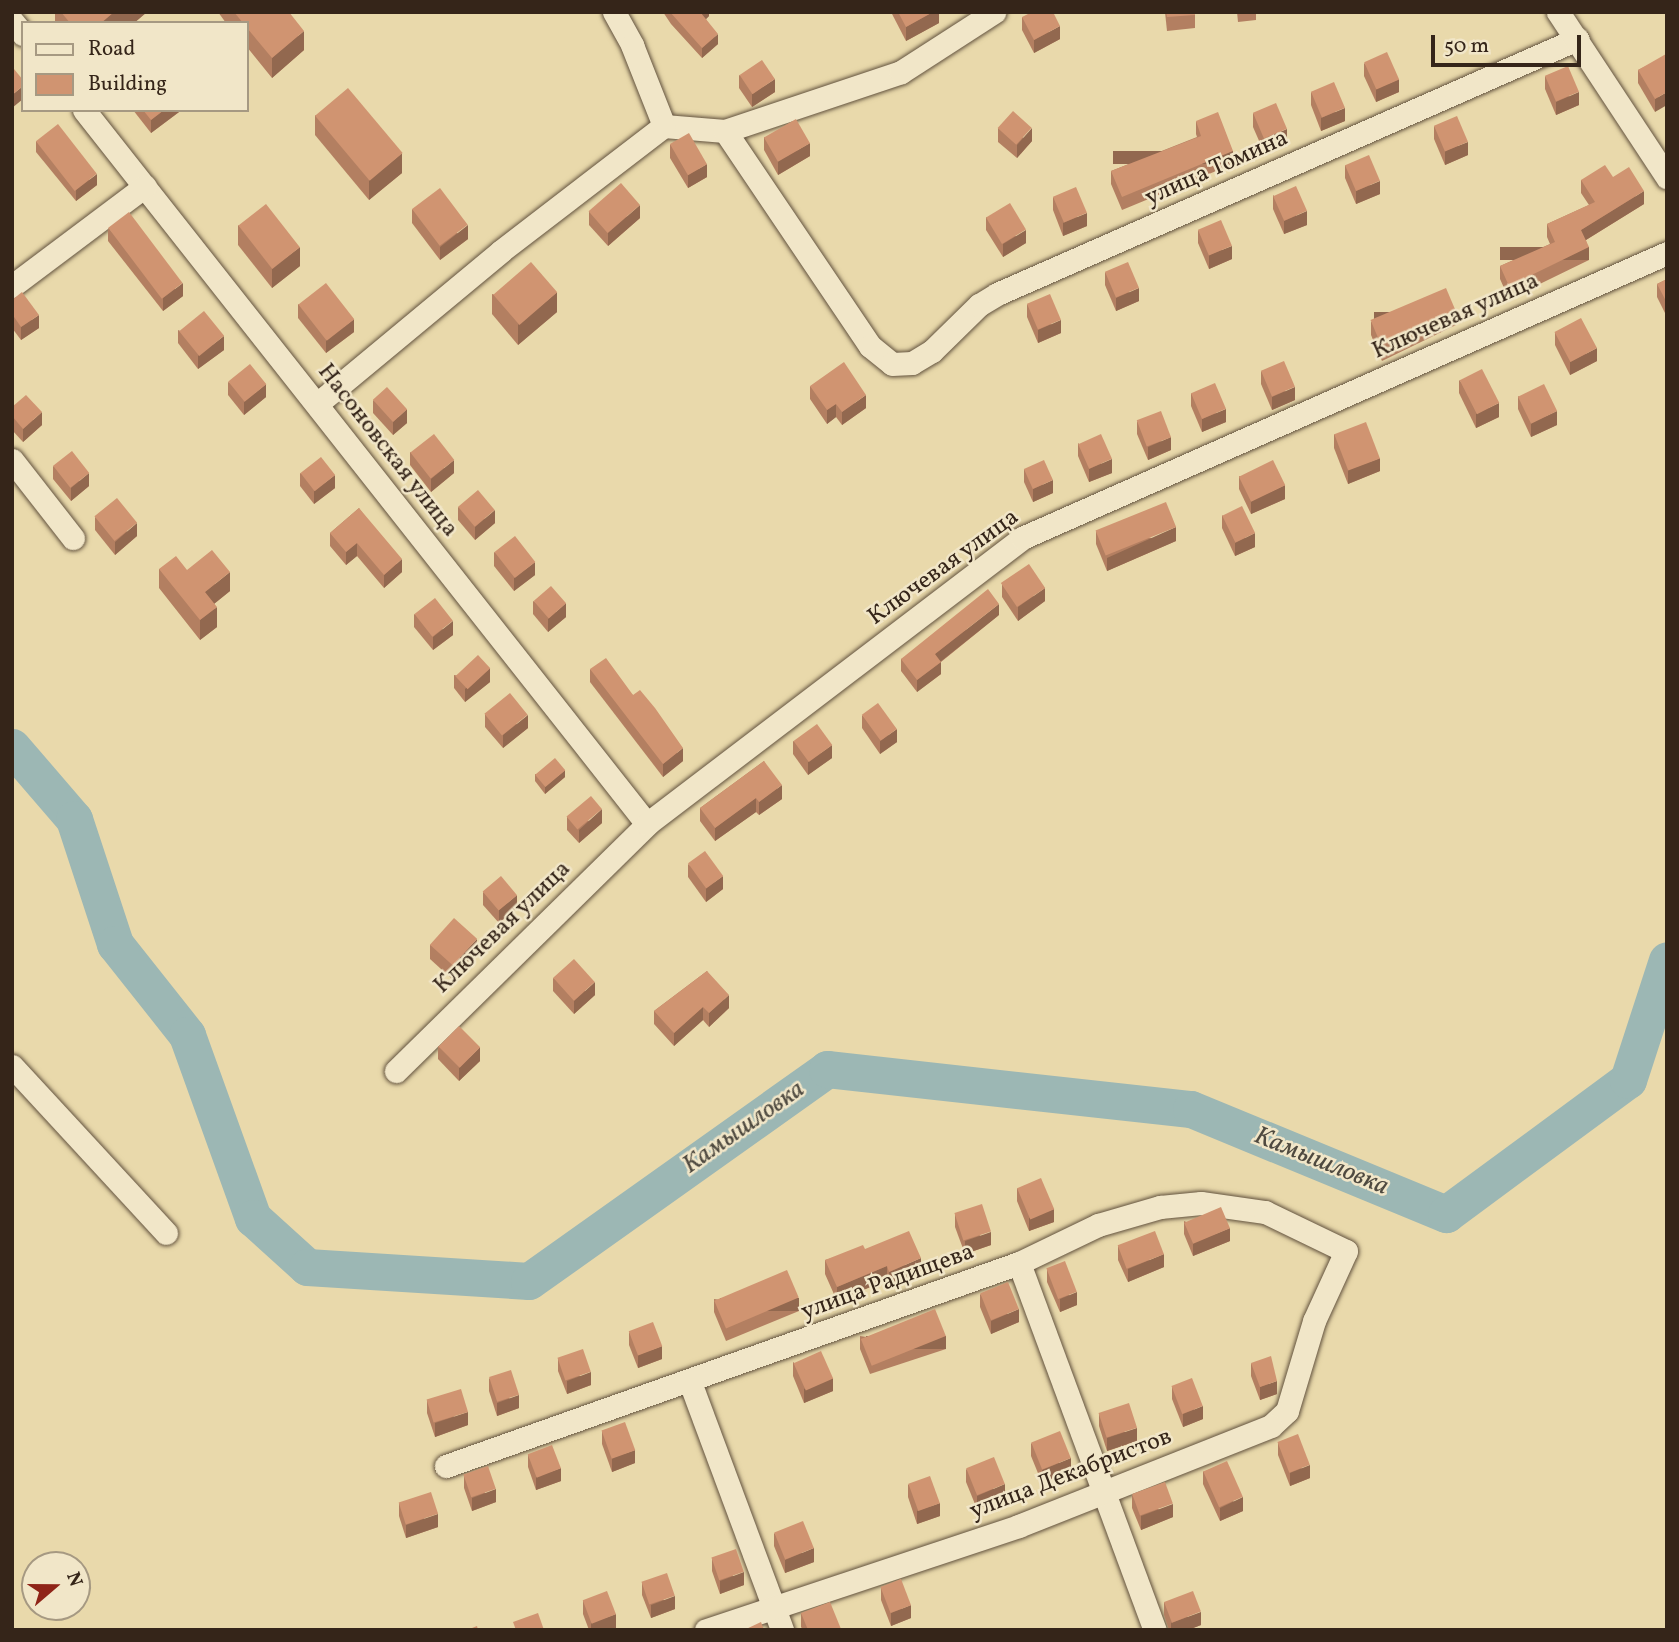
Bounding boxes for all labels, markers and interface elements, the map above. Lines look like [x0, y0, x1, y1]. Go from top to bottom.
legend [21, 21, 248, 112]
scale bar [1434, 21, 1584, 65]
text: 50 m [1444, 32, 1489, 61]
text: Road [88, 35, 135, 64]
text: Building [88, 70, 167, 99]
street label: улица Томина [1141, 125, 1293, 213]
street label: Ключевая улица [1368, 267, 1544, 367]
street label: Насоновская улица [310, 358, 464, 544]
street label: Ключевая улица [863, 503, 1025, 633]
street label: Ключевая улица [428, 855, 578, 1001]
water label: Камышловка [677, 1074, 811, 1182]
water label: Камышловка [1249, 1121, 1393, 1203]
street label: улица Радищева [798, 1238, 978, 1328]
street label: улица Декабристов [966, 1423, 1176, 1527]
north arrow [21, 1551, 91, 1621]
text: N [59, 1569, 88, 1590]

